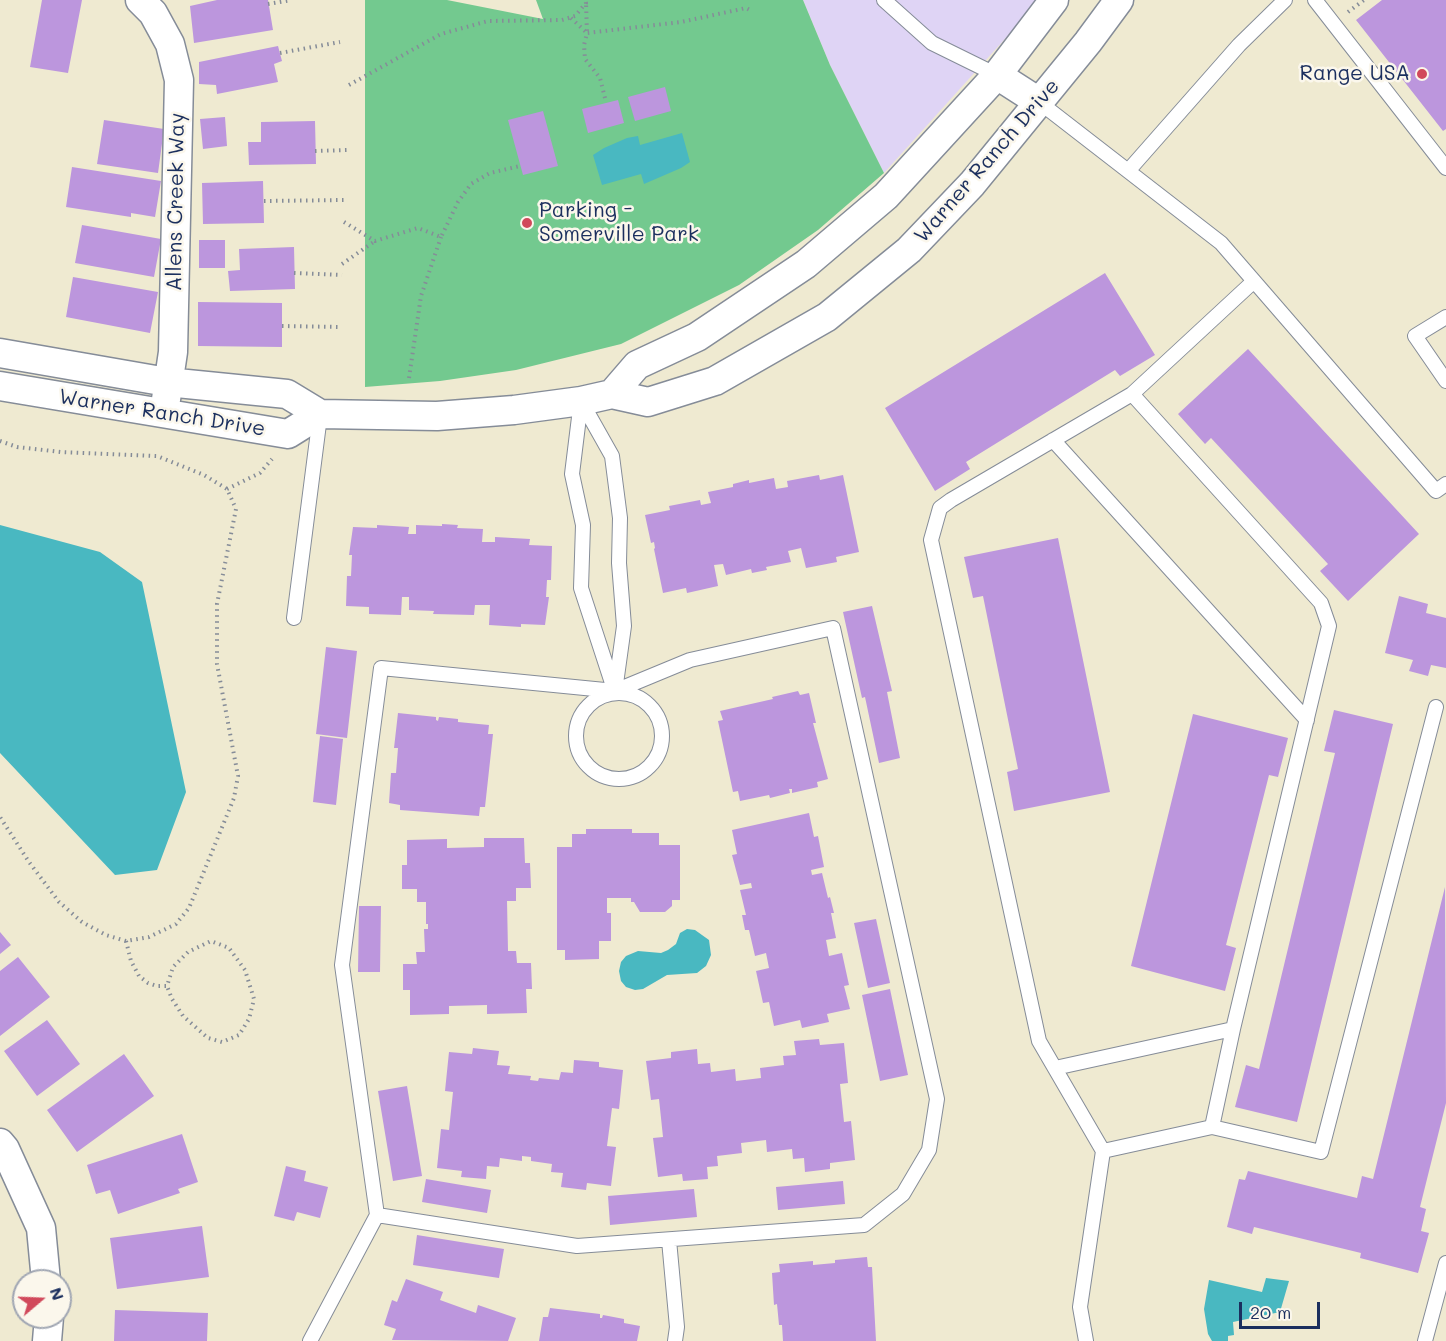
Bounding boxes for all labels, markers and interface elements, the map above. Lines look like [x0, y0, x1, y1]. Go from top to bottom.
place label: Range USA [1300, 61, 1410, 87]
marker: Range USA [1415, 67, 1429, 81]
street label: Warner Ranch Drive [909, 74, 1065, 248]
street label: Allens Creek Way [162, 113, 190, 291]
place label: Parking - Somerville Park [539, 198, 699, 248]
marker: Parking - Somerville Park [520, 216, 534, 230]
street label: Warner Ranch Drive [57, 384, 267, 442]
north arrow [12, 1269, 72, 1329]
text: N [46, 1284, 70, 1303]
scale bar [1242, 1290, 1323, 1328]
text: 20 m [1250, 1300, 1291, 1324]

